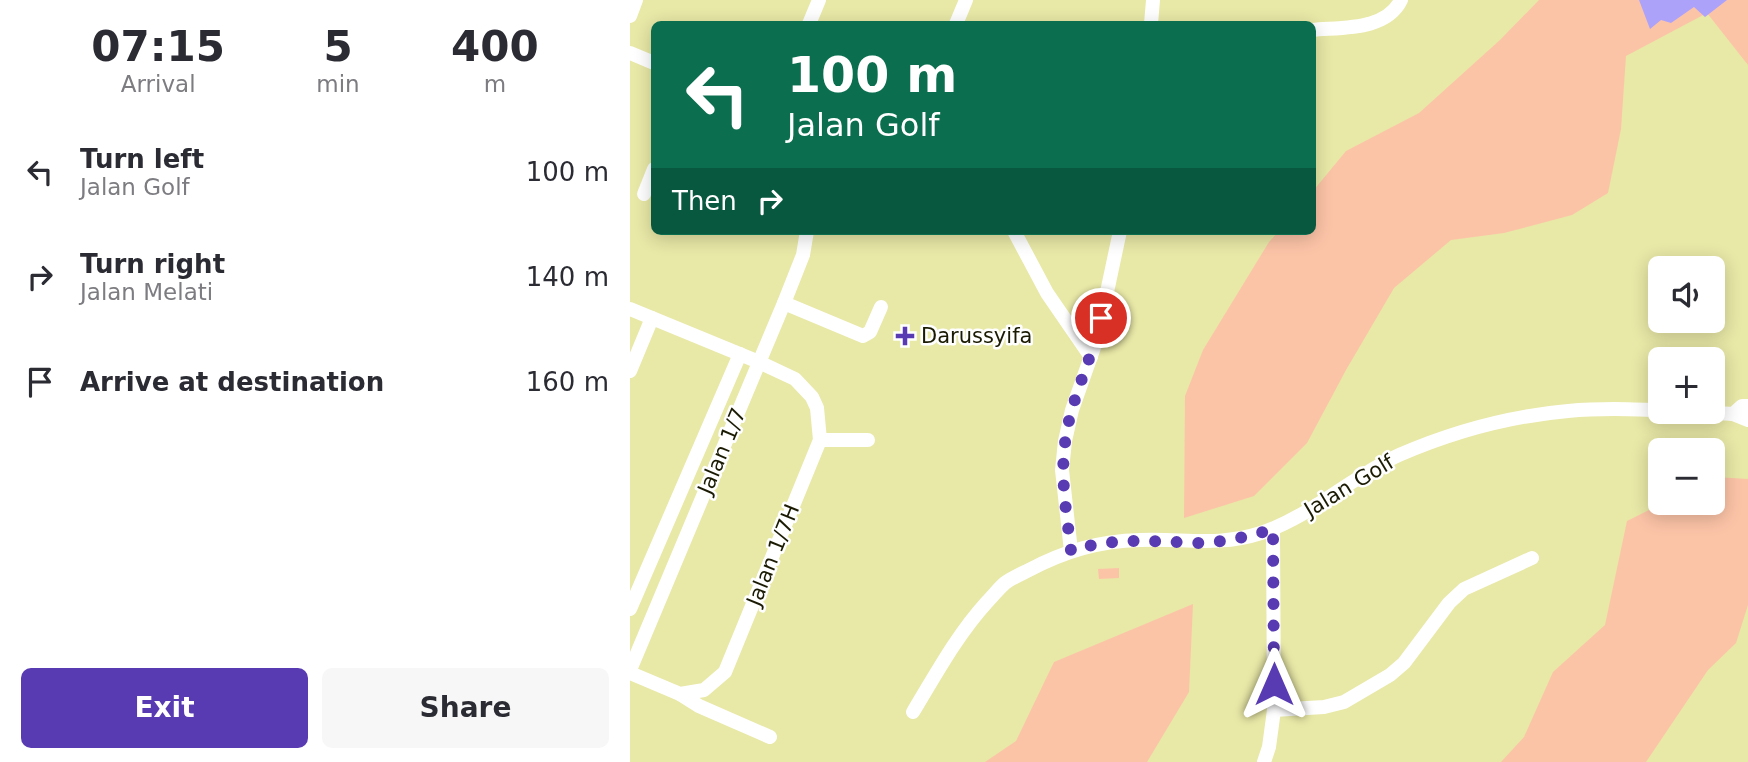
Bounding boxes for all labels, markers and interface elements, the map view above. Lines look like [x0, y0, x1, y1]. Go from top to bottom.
text: 07:15 [91, 22, 225, 71]
text: 5 [323, 22, 353, 71]
text: 400 [451, 22, 539, 71]
text: 100 m [787, 47, 957, 104]
icon: left [672, 49, 763, 140]
text: Arrival [121, 71, 196, 97]
text: min [316, 71, 360, 97]
text: m [484, 71, 506, 97]
text: Jalan Golf [787, 106, 940, 144]
text: Turn left [80, 144, 204, 174]
icon: left [21, 153, 59, 191]
text: 100 m [526, 157, 609, 187]
text: Jalan Golf [80, 174, 190, 200]
icon: right [751, 182, 789, 220]
text: Then [672, 186, 737, 216]
text: Turn right [80, 249, 225, 279]
map controls [1648, 256, 1725, 515]
button: sound [1648, 256, 1725, 333]
icon: right [21, 258, 59, 296]
text: 140 m [526, 262, 609, 292]
text: Jalan Melati [80, 279, 213, 305]
pin [1071, 288, 1131, 348]
icon: arrive [1082, 299, 1120, 337]
place label: Darussyifa [921, 324, 1032, 348]
marker: Darussyifa [895, 326, 915, 346]
button: + [1648, 347, 1725, 424]
icon: arrive [21, 363, 59, 401]
text: Arrive at destination [80, 367, 384, 397]
text: 160 m [526, 367, 609, 397]
street label: Jalan 1/7 [692, 404, 751, 500]
button: − [1648, 438, 1725, 515]
street label: Jalan Golf [1298, 450, 1399, 523]
street label: Jalan 1/7H [741, 501, 804, 611]
position arrow [1237, 647, 1311, 721]
button: Exit [21, 668, 308, 748]
button: Share [322, 668, 609, 748]

